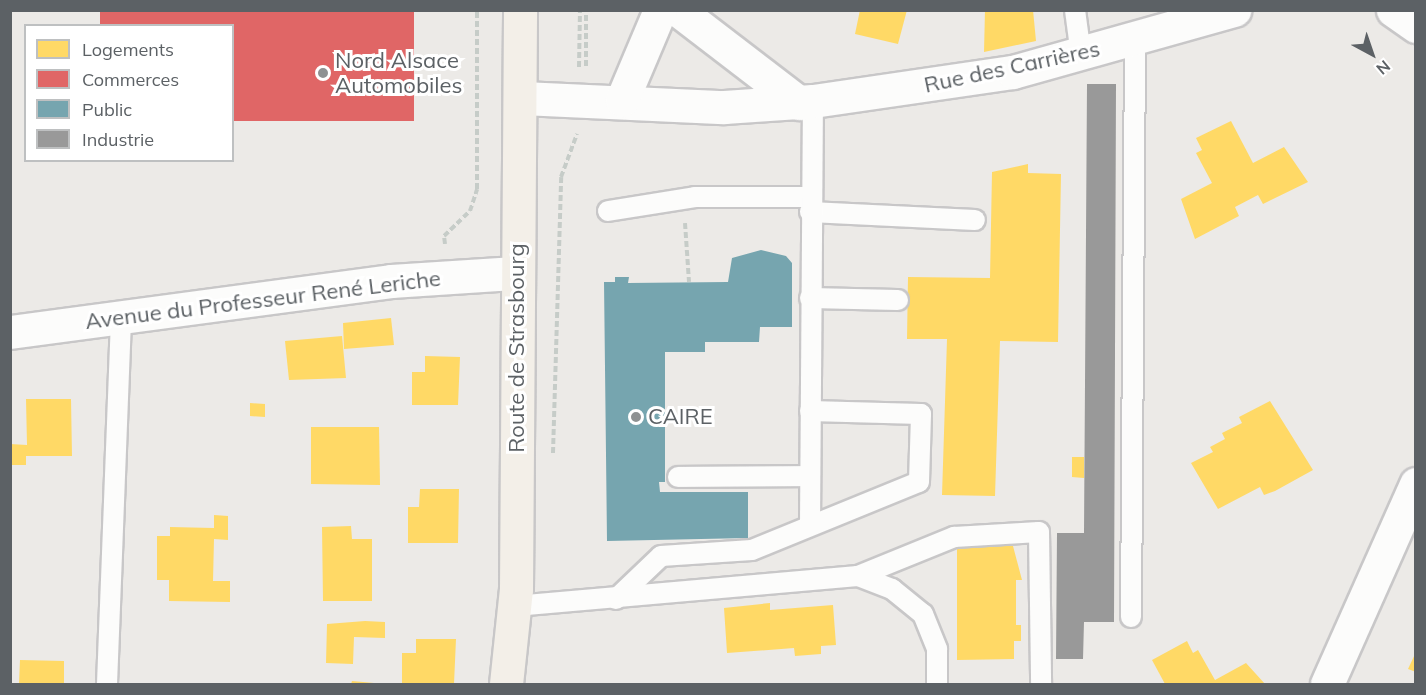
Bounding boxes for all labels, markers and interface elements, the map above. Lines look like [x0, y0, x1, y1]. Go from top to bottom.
legend [24, 24, 234, 162]
north arrow [1342, 24, 1402, 84]
street label: Rue des Carrières [922, 35, 1102, 99]
text: Logements [82, 38, 174, 61]
place label: Nord Alsace Automobiles [335, 47, 462, 98]
text: N [1373, 56, 1395, 79]
marker: Nord Alsace Automobiles [316, 66, 330, 80]
text: Commerces [82, 68, 179, 91]
text: Public [82, 98, 132, 121]
text: Industrie [82, 128, 154, 151]
street label: Route de Strasbourg [504, 243, 530, 453]
street label: Avenue du Professeur René Leriche [84, 265, 442, 335]
place label: CAIRE [648, 404, 713, 430]
marker: CAIRE [629, 410, 643, 424]

